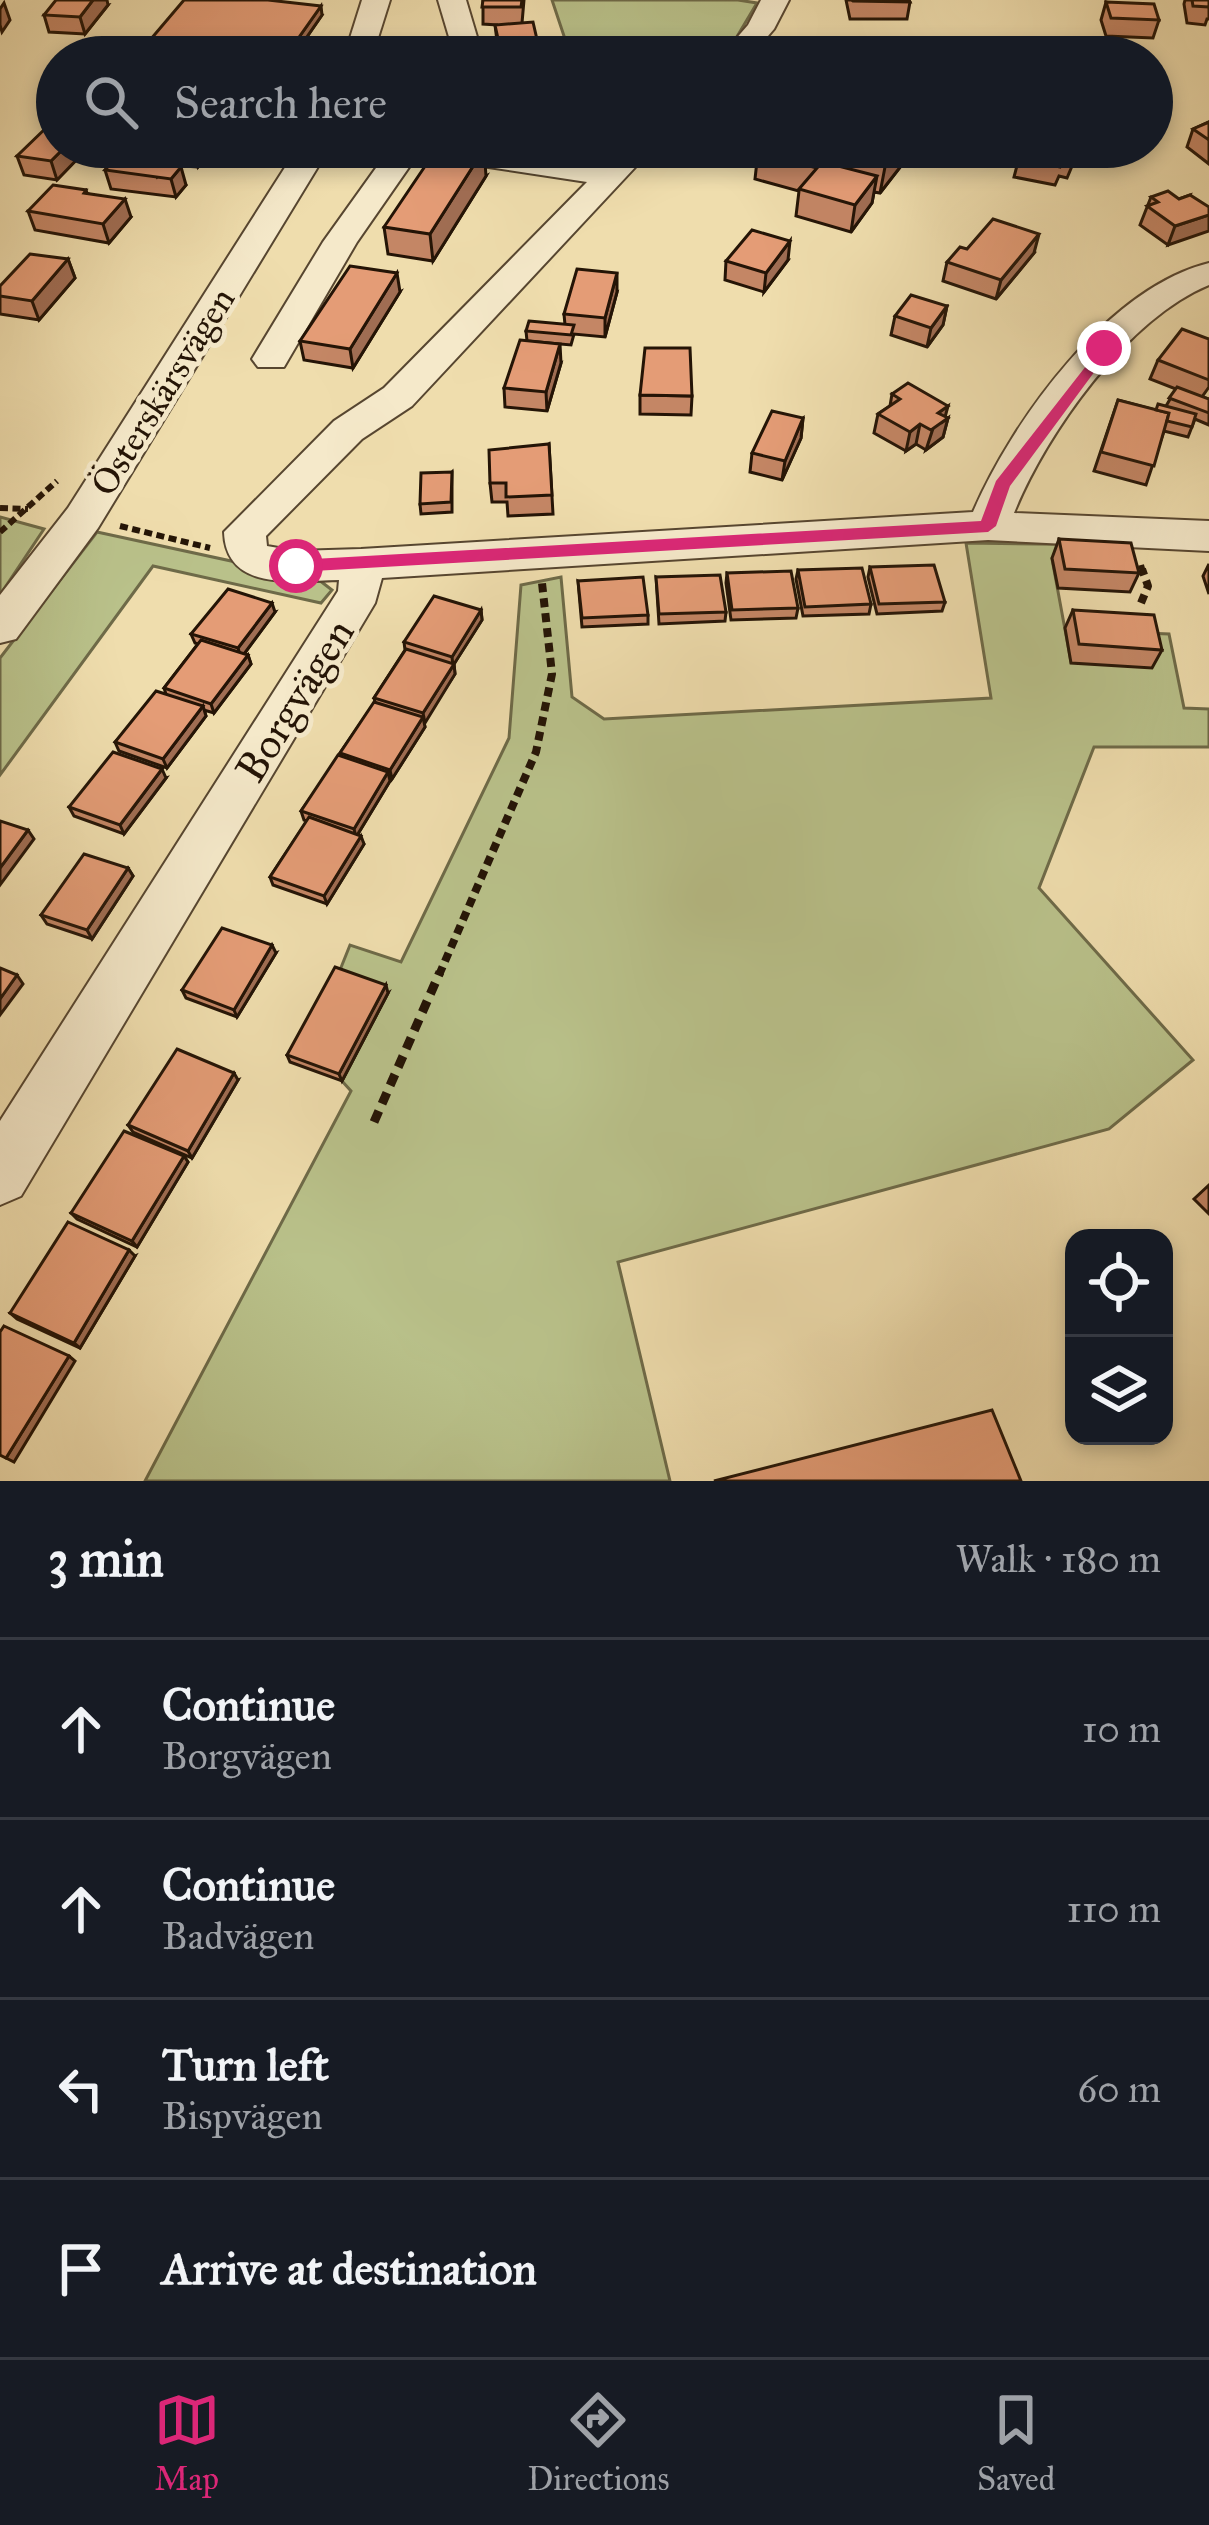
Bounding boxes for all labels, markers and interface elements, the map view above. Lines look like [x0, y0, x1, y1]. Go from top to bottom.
search box [36, 36, 1173, 168]
icon: search [78, 69, 144, 135]
text: Search here [174, 75, 387, 130]
street label: Österskärsvägen [81, 279, 244, 504]
route end [1077, 321, 1131, 375]
route start [269, 539, 323, 593]
street label: Borgvägen [224, 609, 365, 792]
map controls [1065, 1229, 1173, 1445]
button: locate [1065, 1229, 1173, 1337]
button: layers [1065, 1337, 1173, 1445]
text: 3 min [48, 1528, 164, 1590]
text: Walk · 180 m [955, 1535, 1161, 1583]
text: Continue [162, 1677, 335, 1732]
icon: ahead [48, 1696, 114, 1762]
text: 10 m [1082, 1705, 1161, 1753]
text: Borgvägen [162, 1732, 332, 1780]
text: Continue [162, 1857, 335, 1912]
icon: ahead [48, 1876, 114, 1942]
text: 110 m [1066, 1885, 1161, 1933]
text: Badvägen [162, 1912, 314, 1960]
text: Turn left [162, 2037, 329, 2092]
icon: left [48, 2056, 114, 2122]
text: 60 m [1077, 2065, 1161, 2113]
text: Bispvägen [162, 2092, 322, 2140]
icon: arrive [48, 2236, 114, 2302]
text: Arrive at destination [162, 2241, 537, 2296]
tab: Map [154, 2387, 220, 2499]
tab: Directions [527, 2387, 669, 2499]
tab: Saved [977, 2387, 1055, 2499]

